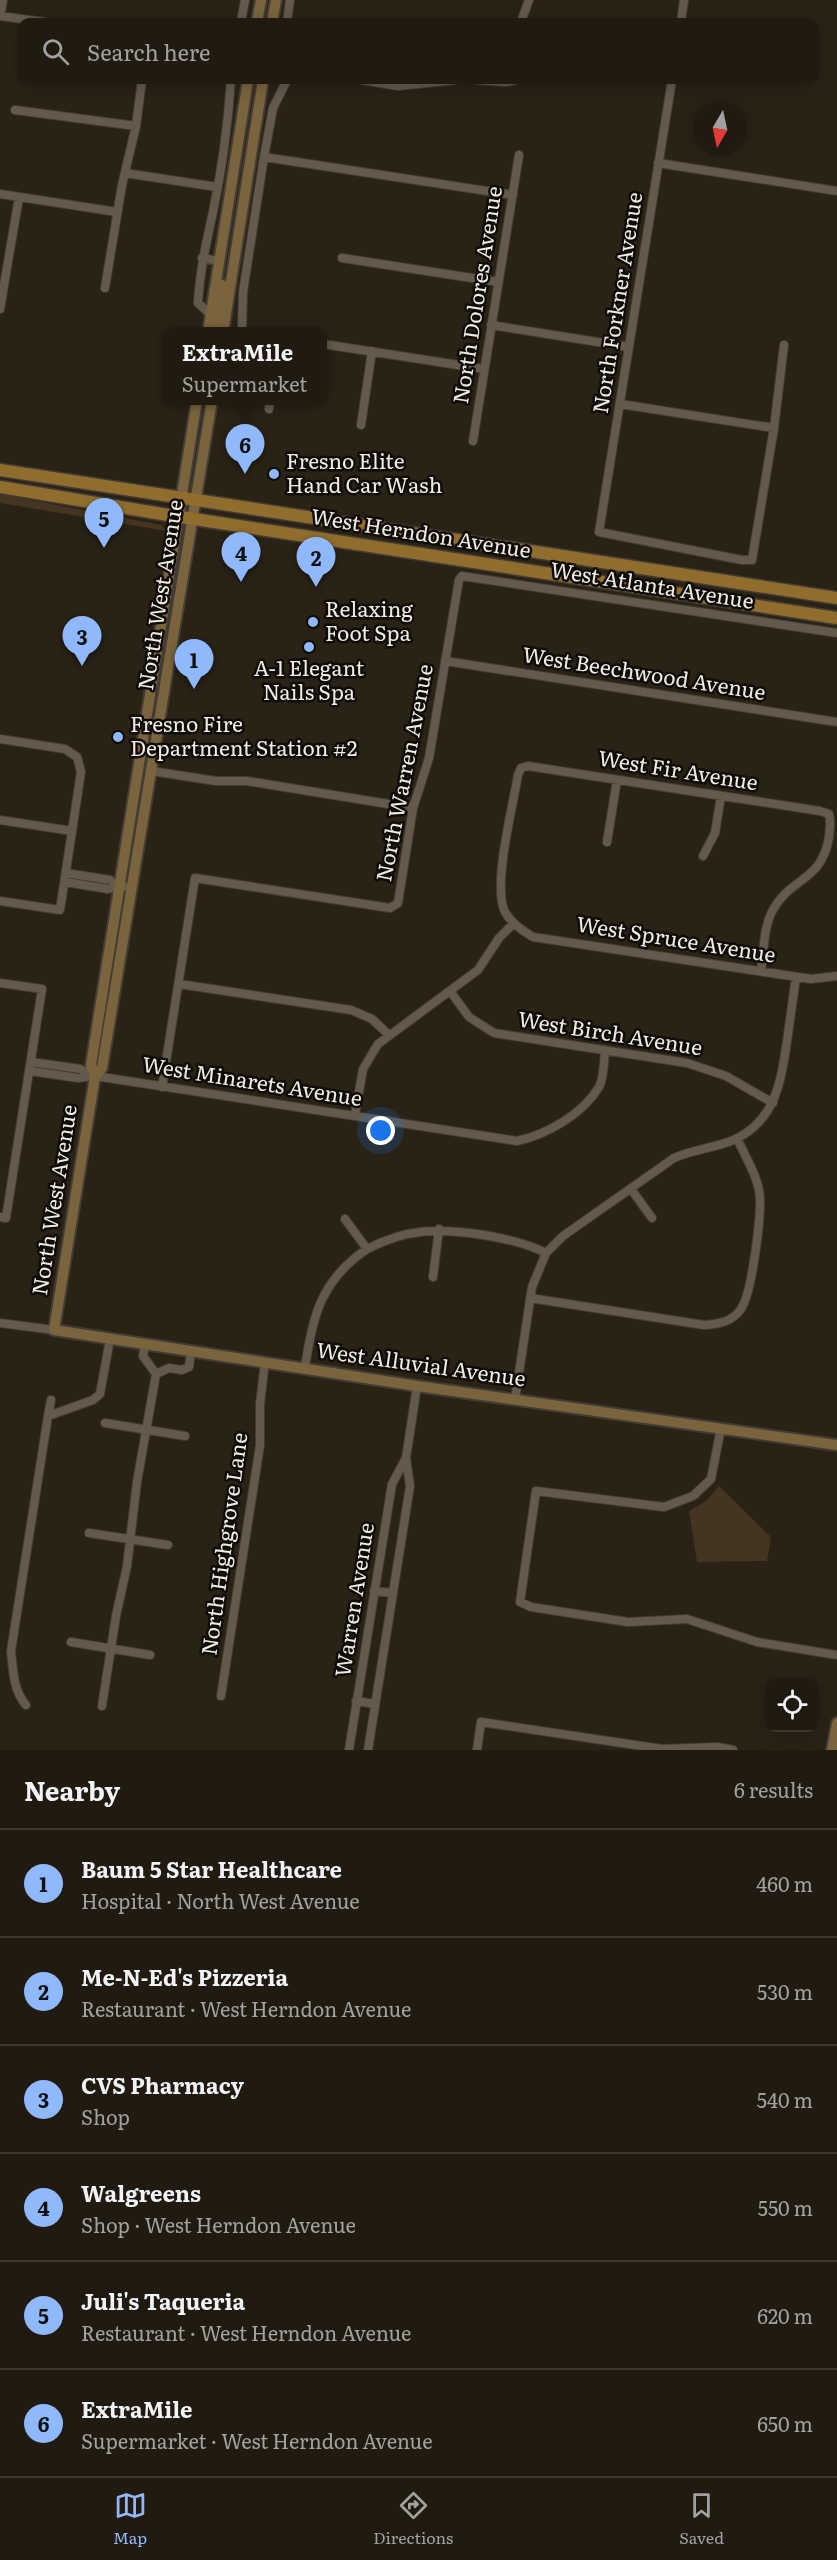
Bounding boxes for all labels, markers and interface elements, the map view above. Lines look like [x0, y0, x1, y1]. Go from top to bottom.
search box [18, 18, 819, 84]
icon: search [39, 35, 72, 68]
text: Search here [87, 35, 210, 68]
north arrow [693, 102, 747, 156]
street label: North Dolores Avenue [443, 184, 508, 406]
street label: North Forkner Avenue [583, 190, 648, 416]
popup [162, 327, 327, 405]
text: ExtraMile [182, 335, 293, 368]
text: Supermarket [182, 368, 307, 398]
pin: 6 [226, 424, 264, 474]
place label: Fresno Elite Hand Car Wash [286, 444, 442, 499]
marker: Fresno Elite Hand Car Wash [267, 467, 281, 481]
street label: North West Avenue [128, 497, 189, 692]
pin: 5 [84, 498, 124, 548]
street label: West Herndon Avenue [309, 499, 534, 564]
pin: 4 [222, 532, 260, 582]
pin: 2 [296, 538, 336, 587]
street label: West Atlanta Avenue [548, 552, 756, 615]
place label: Relaxing Foot Spa [325, 592, 413, 647]
marker: Relaxing Foot Spa [306, 615, 320, 629]
pin: 3 [62, 616, 101, 666]
street label: West Beechwood Avenue [521, 637, 768, 706]
pin: 1 [174, 640, 214, 689]
marker: A-1 Elegant Nails Spa [302, 640, 316, 654]
place label: A-1 Elegant Nails Spa [254, 651, 365, 706]
street label: North Warren Avenue [366, 661, 439, 884]
place label: Fresno Fire Department Station #2 [130, 707, 357, 762]
marker: Fresno Fire Department Station #2 [111, 730, 125, 744]
street label: West Fir Avenue [596, 741, 761, 796]
street label: West Spruce Avenue [575, 906, 778, 969]
street label: West Birch Avenue [516, 1002, 705, 1061]
street label: West Minarets Avenue [140, 1047, 365, 1112]
street label: North West Avenue [22, 1102, 83, 1297]
your location [366, 1116, 395, 1145]
street label: West Alluvial Avenue [315, 1332, 528, 1393]
street label: North Highgrove Lane [192, 1430, 254, 1657]
street label: Warren Avenue [325, 1520, 380, 1679]
map controls [765, 1678, 819, 1732]
button: locate [765, 1678, 819, 1732]
text: Nearby [24, 1770, 120, 1809]
text: 6 results [734, 1774, 813, 1804]
text: Baum 5 Star Healthcare [81, 1852, 342, 1885]
text: 1 [39, 1868, 48, 1898]
text: 460 m [756, 1868, 813, 1898]
text: Hospital · North West Avenue [81, 1885, 360, 1915]
text: Me-N-Ed's Pizzeria [81, 1960, 288, 1993]
text: 2 [38, 1976, 49, 2006]
text: 530 m [757, 1976, 813, 2006]
text: Restaurant · West Herndon Avenue [81, 1993, 411, 2023]
text: CVS Pharmacy [81, 2068, 244, 2101]
text: 3 [38, 2084, 49, 2114]
text: 540 m [757, 2084, 813, 2114]
text: Shop [81, 2101, 130, 2131]
text: Walgreens [81, 2176, 201, 2209]
text: 4 [37, 2192, 50, 2222]
text: 550 m [758, 2192, 813, 2222]
text: Shop · West Herndon Avenue [81, 2209, 356, 2239]
text: Juli's Taqueria [81, 2284, 245, 2317]
text: 5 [38, 2300, 49, 2330]
text: 620 m [757, 2300, 813, 2330]
text: Restaurant · West Herndon Avenue [81, 2317, 411, 2347]
text: ExtraMile [81, 2392, 193, 2425]
text: 6 [38, 2408, 49, 2438]
text: 650 m [757, 2408, 813, 2438]
text: Supermarket · West Herndon Avenue [81, 2425, 433, 2455]
tab: Map [113, 2489, 147, 2549]
tab: Directions [373, 2489, 453, 2549]
tab: Saved [679, 2489, 724, 2549]

